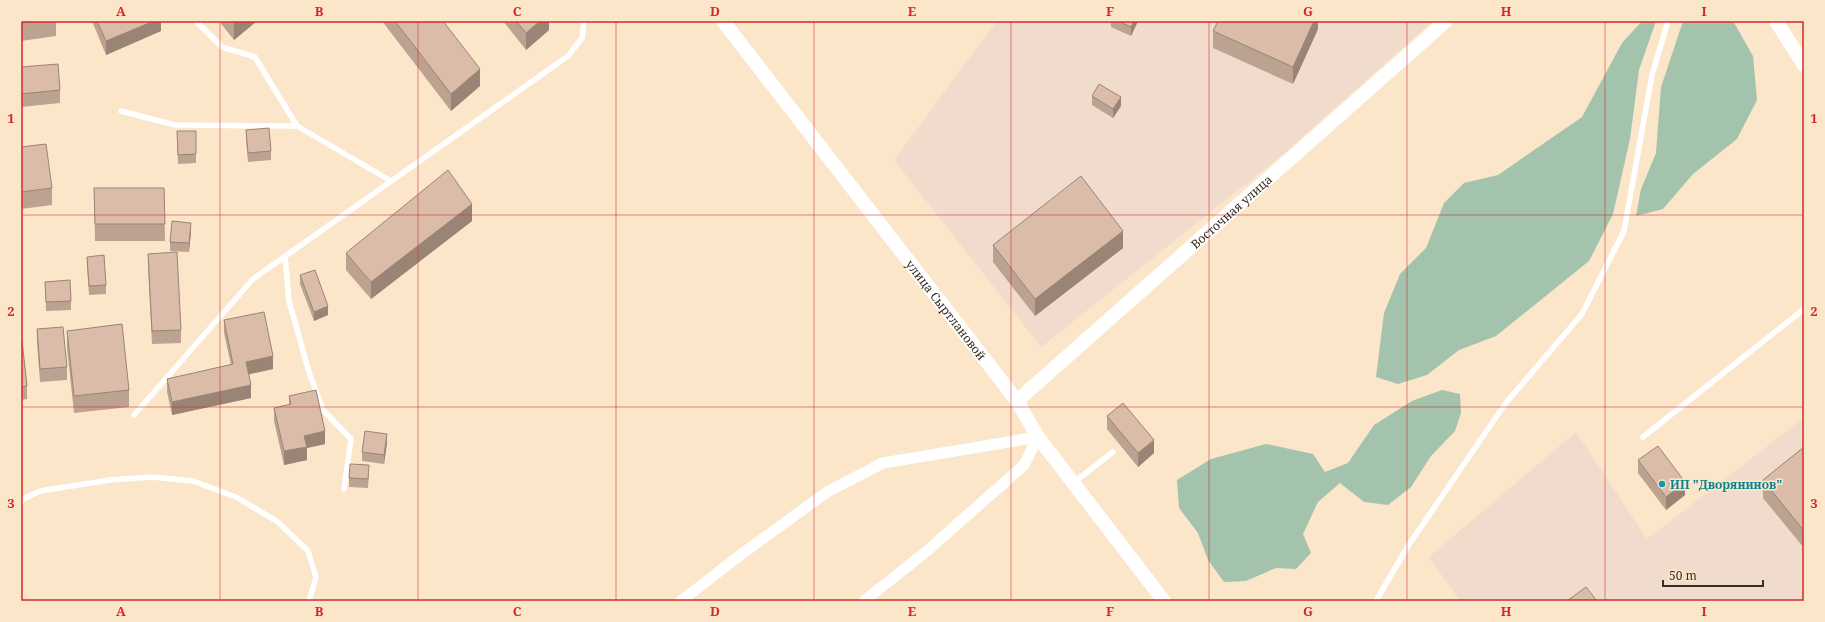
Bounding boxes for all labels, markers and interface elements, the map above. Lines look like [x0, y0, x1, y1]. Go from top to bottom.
text: A [116, 2, 126, 20]
text: B [315, 2, 324, 20]
text: C [513, 2, 522, 20]
text: D [710, 2, 720, 20]
text: E [908, 2, 917, 20]
text: F [1106, 2, 1114, 20]
text: G [1303, 2, 1313, 20]
text: H [1501, 2, 1512, 20]
text: I [1701, 2, 1707, 20]
text: 1 [7, 109, 15, 127]
text: 1 [1810, 109, 1818, 127]
street label: Восточная улица [1187, 171, 1276, 252]
street label: улица Сыртлановой [902, 256, 990, 363]
text: 2 [7, 302, 15, 320]
text: 2 [1810, 302, 1818, 320]
place label: ИП "Дворянинов" [1670, 476, 1782, 493]
marker: ИП "Дворянинов" [1657, 479, 1667, 489]
text: 3 [7, 494, 15, 512]
text: 3 [1810, 494, 1818, 512]
scale bar [1663, 562, 1763, 588]
text: 50 m [1669, 567, 1697, 584]
text: A [116, 602, 126, 620]
text: B [315, 602, 324, 620]
text: C [513, 602, 522, 620]
text: D [710, 602, 720, 620]
text: E [908, 602, 917, 620]
text: F [1106, 602, 1114, 620]
text: G [1303, 602, 1313, 620]
text: H [1501, 602, 1512, 620]
text: I [1701, 602, 1707, 620]

